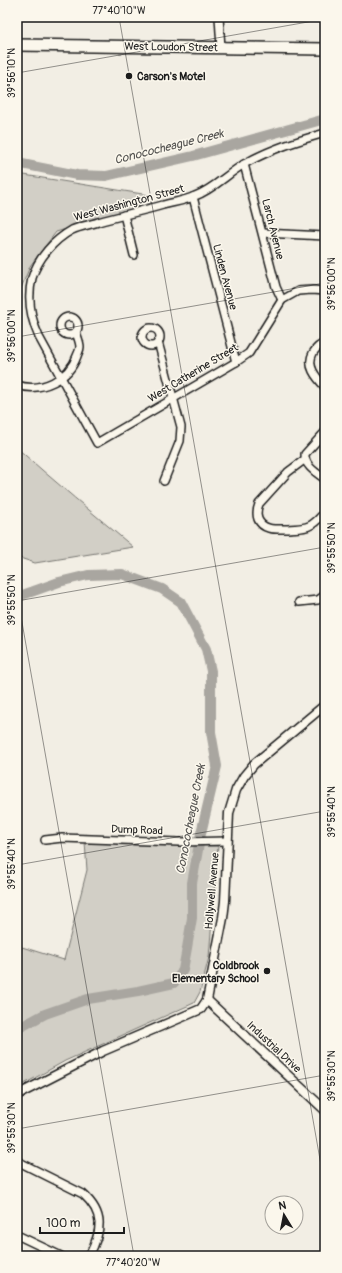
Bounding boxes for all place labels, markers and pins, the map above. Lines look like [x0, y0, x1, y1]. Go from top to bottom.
place label: Carson's Motel [137, 70, 206, 83]
marker: Carson's Motel [124, 71, 134, 81]
place label: Coldbrook Elementary School [172, 959, 259, 985]
marker: Coldbrook Elementary School [262, 966, 272, 976]

